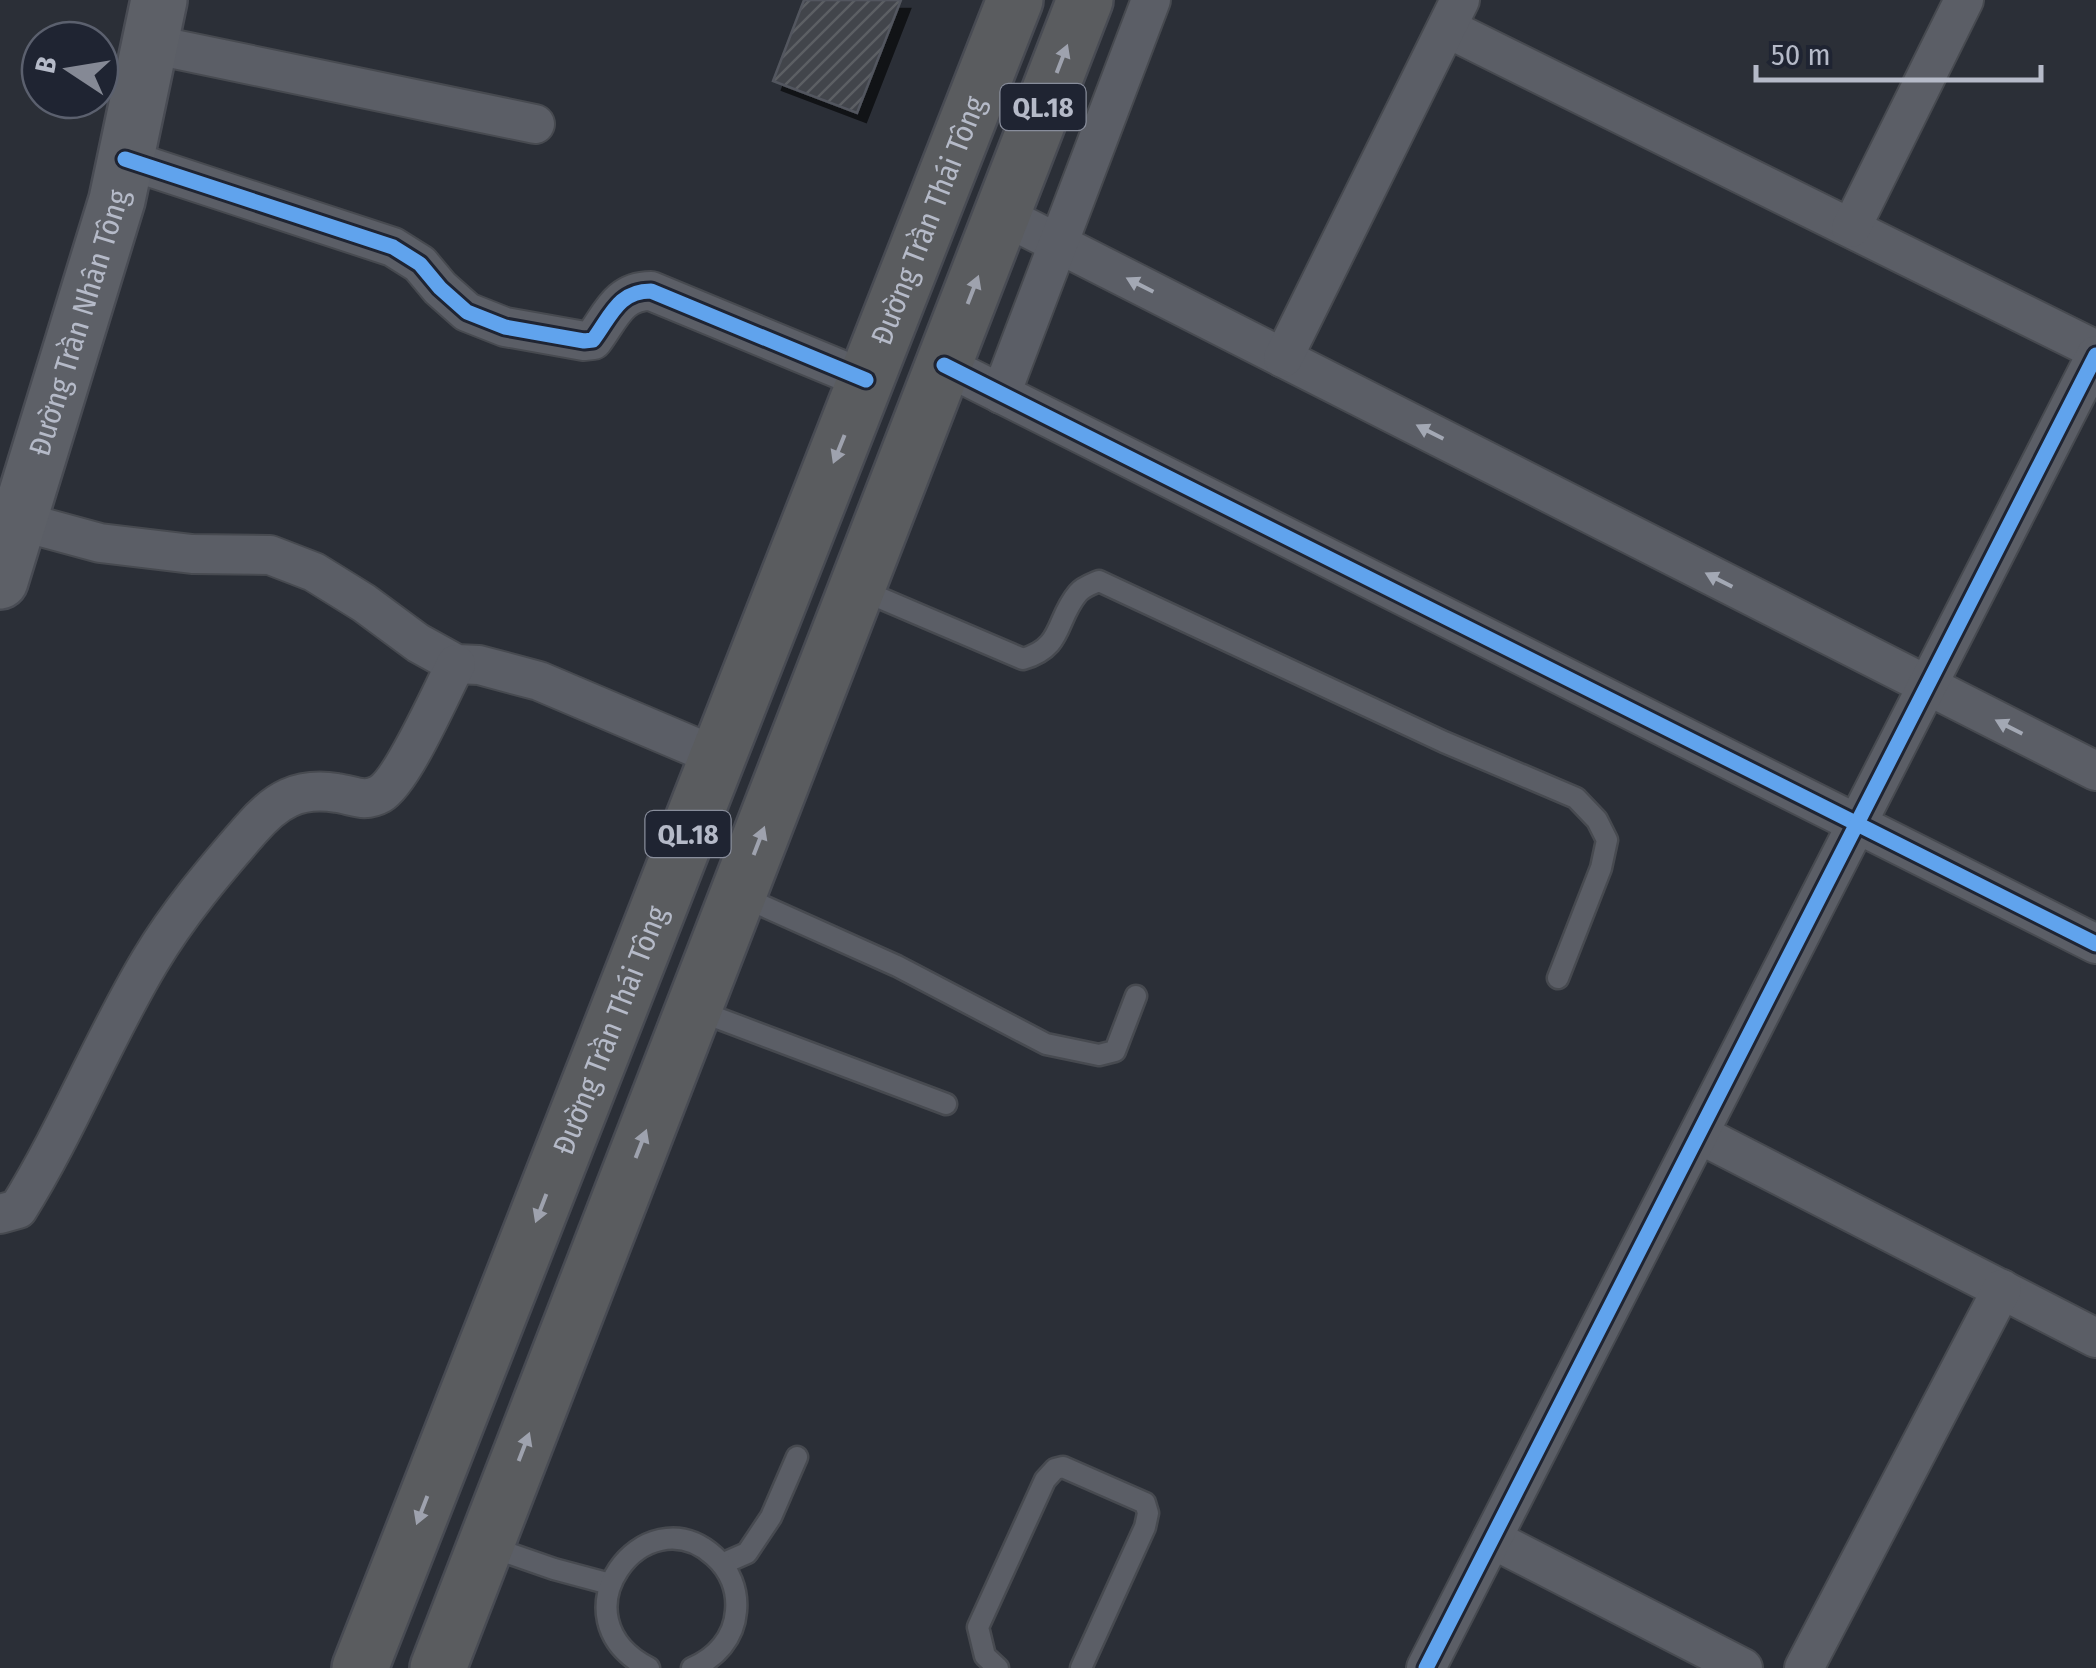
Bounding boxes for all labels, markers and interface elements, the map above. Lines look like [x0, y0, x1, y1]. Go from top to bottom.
north arrow [20, 20, 120, 120]
scale bar [1756, 20, 2041, 82]
text: 50 m [1771, 37, 1831, 73]
one-way arrow [1055, 43, 1070, 73]
text: B [28, 53, 64, 76]
road number: QL.18 [1000, 84, 1086, 130]
street label: Đường Trần Thái Tông [863, 90, 994, 350]
street label: Đường Trần Nhân Tông [21, 186, 137, 460]
one-way arrow [965, 275, 981, 305]
one-way arrow [1125, 277, 1154, 294]
one-way arrow [1415, 424, 1444, 441]
one-way arrow [830, 435, 846, 465]
one-way arrow [1705, 571, 1734, 588]
one-way arrow [1994, 719, 2023, 736]
road number: QL.18 [646, 811, 730, 857]
one-way arrow [752, 825, 767, 855]
street label: Đường Trần Thái Tông [545, 900, 676, 1160]
one-way arrow [634, 1128, 650, 1158]
one-way arrow [532, 1193, 548, 1223]
one-way arrow [517, 1431, 532, 1461]
one-way arrow [414, 1496, 429, 1526]

